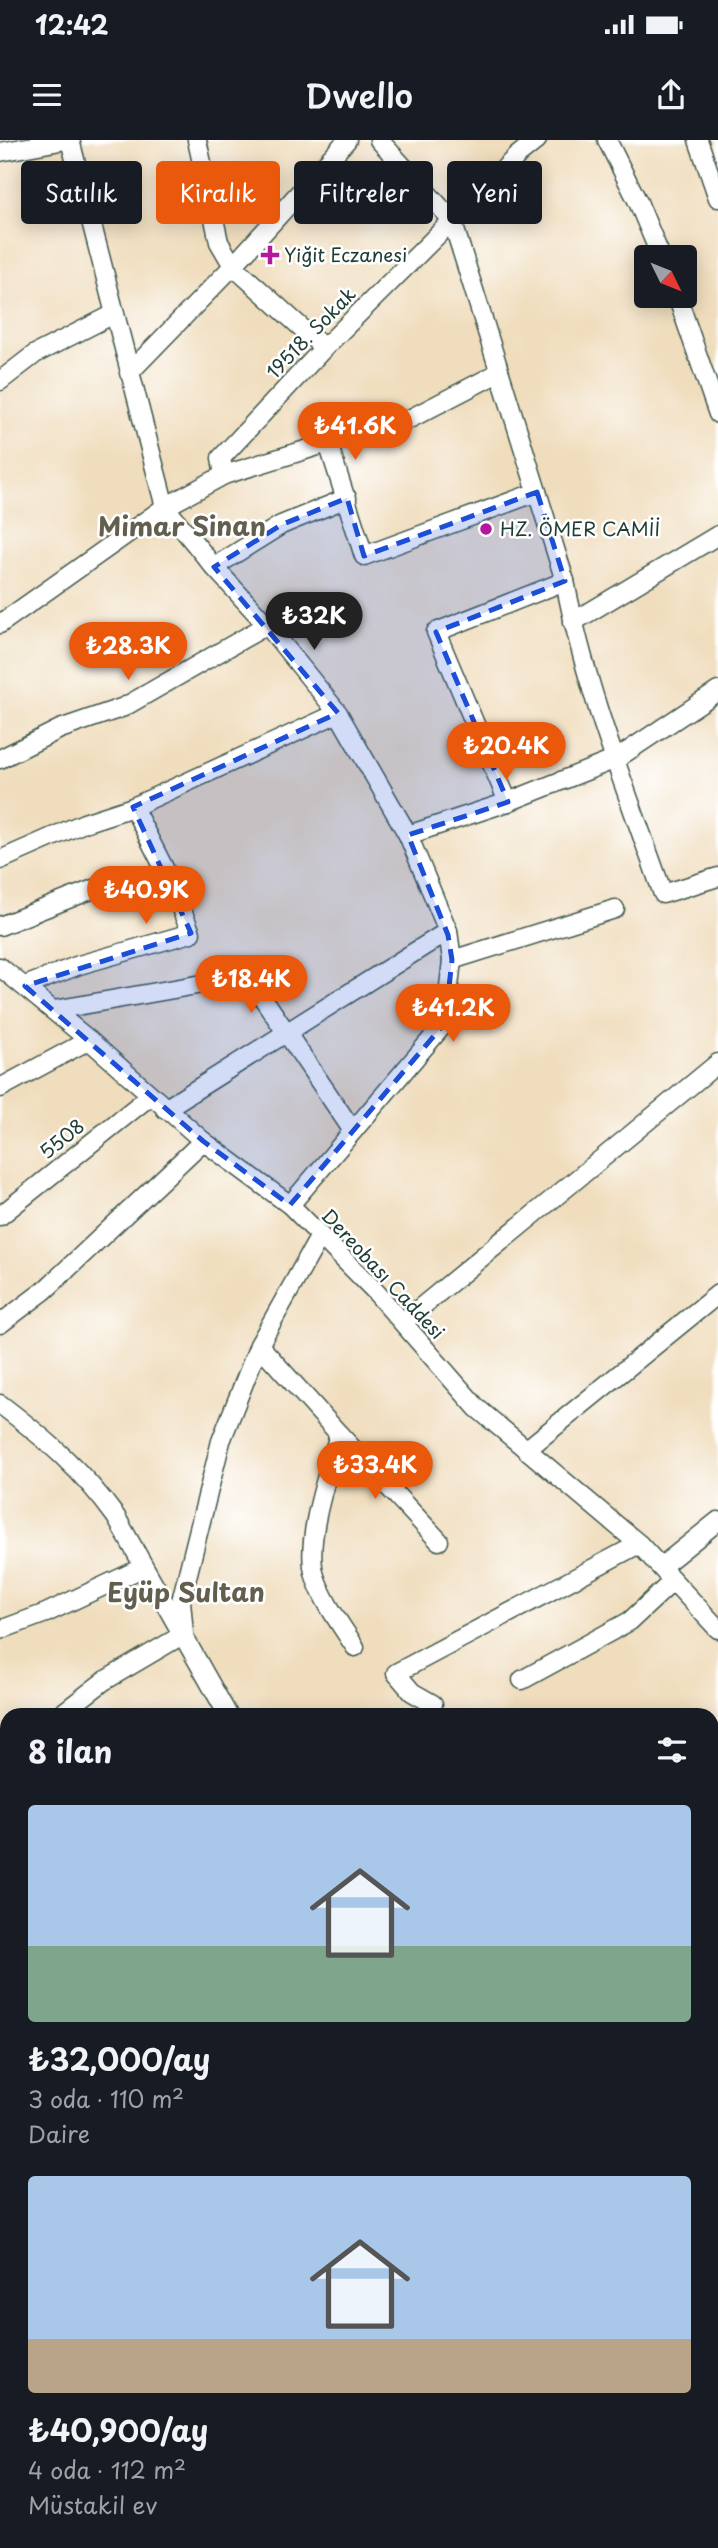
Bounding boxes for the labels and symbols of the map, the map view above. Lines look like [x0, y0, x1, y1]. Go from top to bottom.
place label: Yiğit Eczanesi [284, 240, 407, 268]
north arrow [634, 245, 696, 308]
marker: Yiğit Eczanesi [262, 247, 278, 263]
street label: 19518. Sokak [259, 280, 361, 385]
pin: ₺41.6K [298, 402, 412, 462]
district label: Mimar Sinan [98, 506, 266, 545]
place label: HZ. ÖMER CAMİİ [500, 514, 660, 542]
marker: HZ. ÖMER CAMİİ [478, 521, 494, 537]
pin: ₺32K [273, 592, 355, 652]
pin: ₺28.3K [71, 622, 185, 682]
pin: ₺20.4K [449, 722, 563, 782]
pin: ₺40.9K [89, 866, 203, 926]
pin: ₺18.4K [194, 956, 308, 1015]
pin: ₺41.2K [396, 984, 510, 1044]
street label: 5508 [33, 1111, 90, 1165]
street label: Dereobası Caddesi [316, 1202, 452, 1345]
pin: ₺33.4K [318, 1442, 432, 1501]
district label: Eyüp Sultan [107, 1572, 265, 1611]

